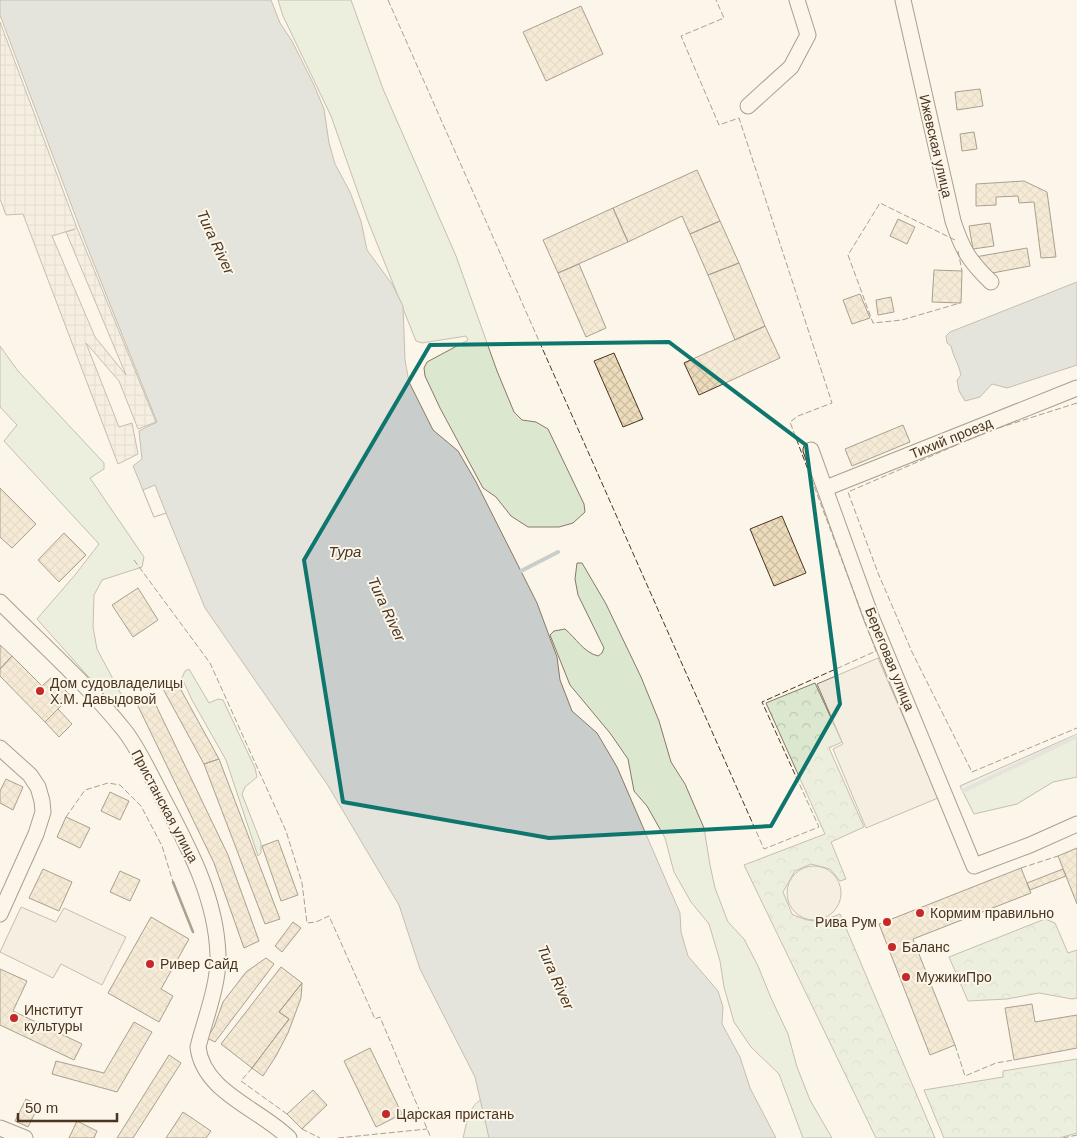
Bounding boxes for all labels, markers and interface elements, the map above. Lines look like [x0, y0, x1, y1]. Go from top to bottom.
street label: Ижевская улица [916, 93, 956, 199]
water label: Tura River [194, 207, 239, 278]
street label: Тихий проезд [908, 414, 994, 462]
water label: Тура [329, 543, 361, 560]
water label: Tura River [365, 574, 410, 645]
street label: Береговая улица [862, 605, 918, 713]
place label: Дом судовладелицы Х.М. Давыдовой [50, 675, 183, 707]
marker: Дом судовладелицы Х.М. Давыдовой [34, 685, 46, 697]
street label: Пристанская улица [128, 747, 202, 865]
place label: Кормим правильно [930, 905, 1054, 921]
marker: Кормим правильно [914, 907, 926, 919]
place label: Рива Рум [815, 914, 877, 930]
marker: Рива Рум [881, 916, 893, 928]
place label: Баланс [902, 939, 950, 955]
marker: Баланс [886, 941, 898, 953]
water label: Tura River [534, 942, 578, 1013]
place label: Ривер Сайд [160, 956, 238, 972]
marker: Ривер Сайд [144, 958, 156, 970]
place label: МужикиПро [916, 969, 992, 985]
marker: МужикиПро [900, 971, 912, 983]
place label: Институт культуры [24, 1002, 84, 1034]
marker: Институт культуры [8, 1012, 20, 1024]
scale bar [18, 1090, 116, 1122]
text: 50 m [25, 1099, 58, 1116]
place label: Царская пристань [396, 1106, 514, 1122]
marker: Царская пристань [380, 1108, 392, 1120]

